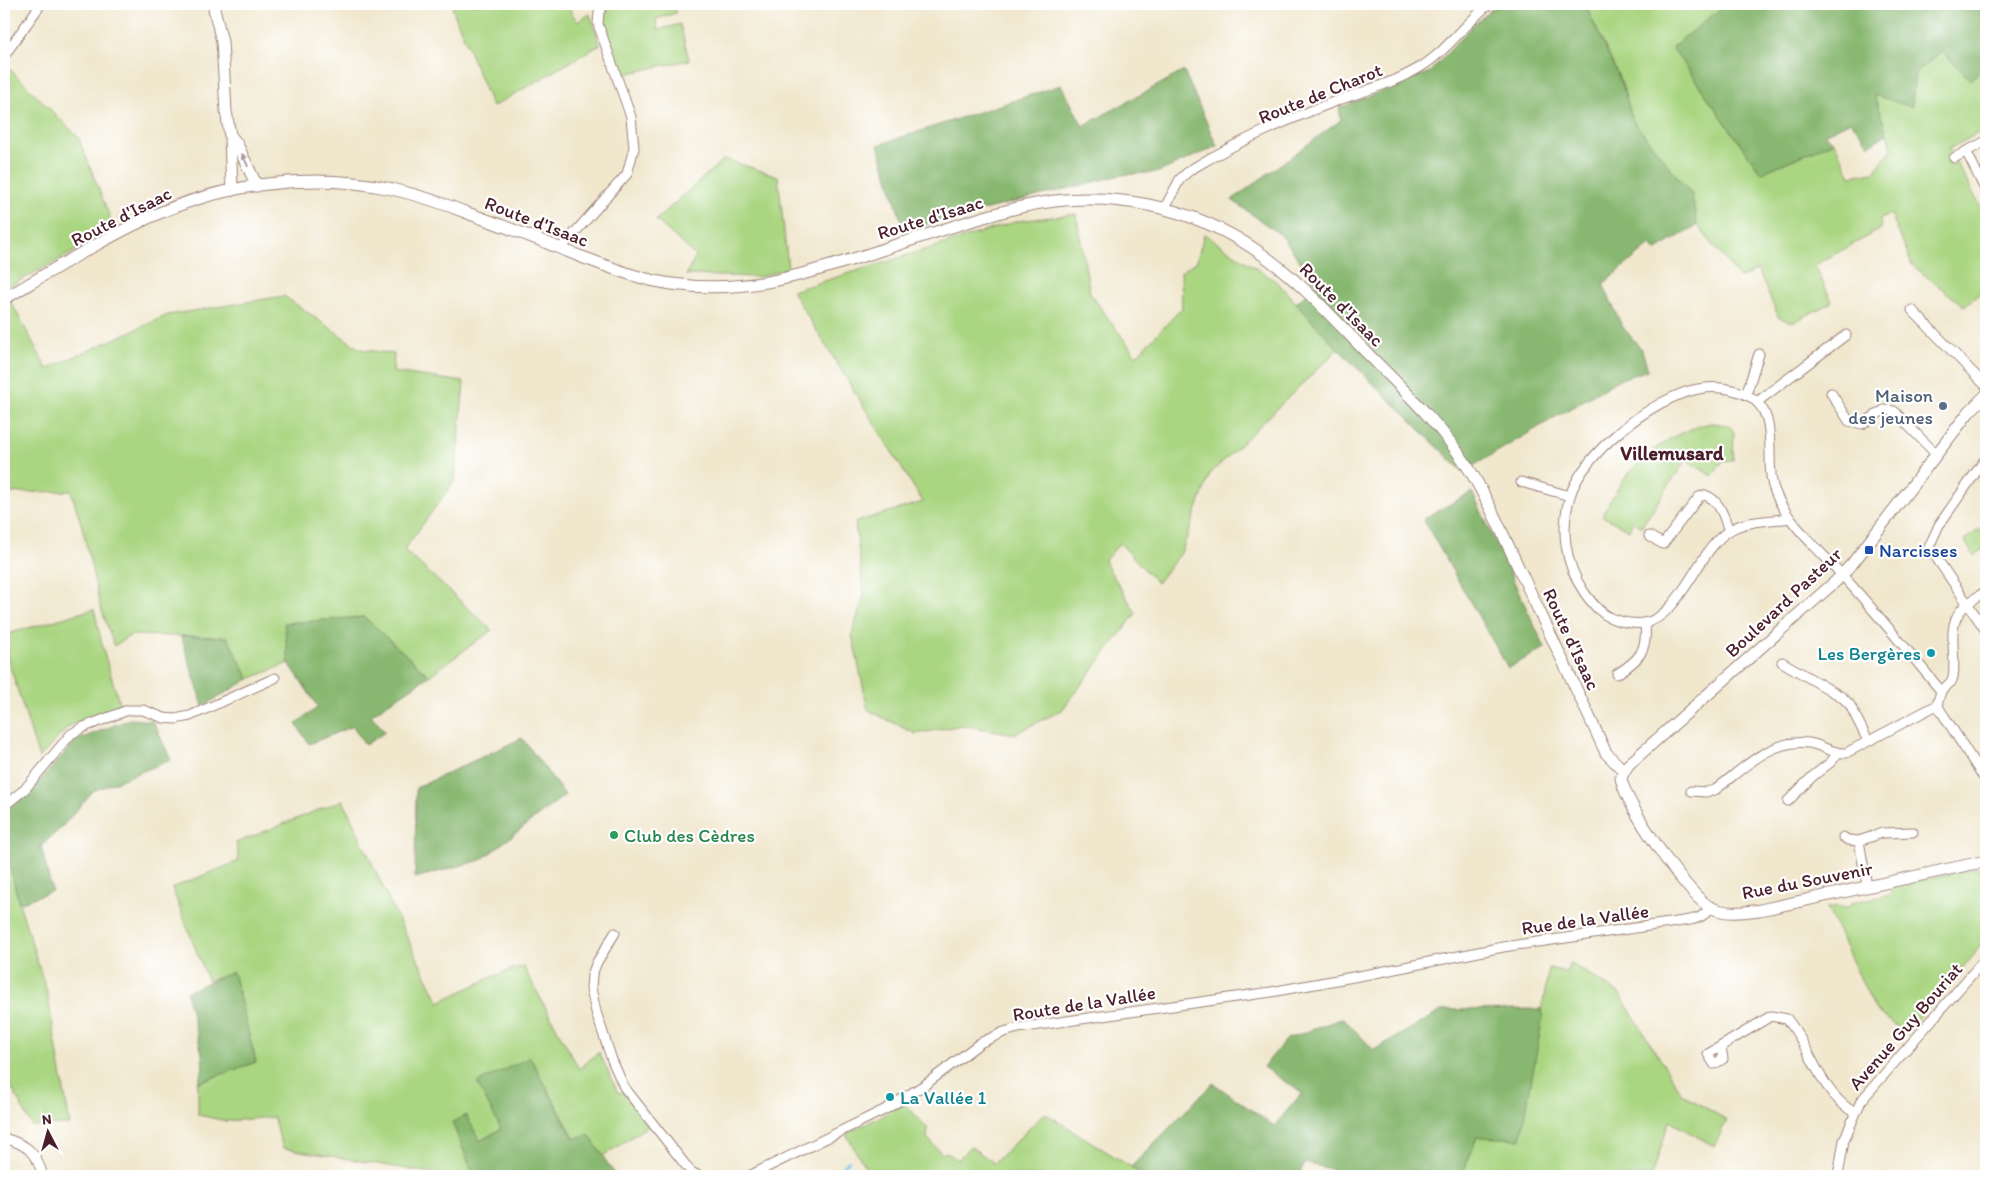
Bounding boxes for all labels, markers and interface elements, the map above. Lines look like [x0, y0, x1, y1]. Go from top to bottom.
street label: Route de Charot [1255, 58, 1385, 129]
one-way arrow [240, 153, 248, 167]
street label: Route d'Isaac [67, 181, 175, 252]
street label: Route d'Isaac [874, 190, 986, 244]
street label: Route d'Isaac [482, 191, 592, 252]
street label: Route d'Isaac [1295, 257, 1389, 351]
place label: Maison des jeunes [1848, 384, 1933, 429]
marker: Maison des jeunes [1937, 400, 1949, 412]
district label: Villemusard [1620, 441, 1724, 465]
place label: Narcisses [1879, 539, 1957, 562]
street label: Boulevard Pasteur [1720, 542, 1847, 662]
marker: Narcisses [1863, 544, 1875, 556]
street label: Route d'Isaac [1538, 585, 1605, 694]
place label: Les Bergères [1817, 642, 1921, 665]
marker: Les Bergères [1925, 647, 1937, 659]
place label: Club des Cèdres [624, 824, 755, 847]
marker: Club des Cèdres [608, 829, 620, 841]
street label: Rue du Souvenir [1740, 856, 1875, 904]
street label: Rue de la Vallée [1520, 899, 1650, 940]
street label: Avenue Guy Bouriat [1844, 958, 1967, 1095]
street label: Route de la Vallée [1011, 981, 1157, 1026]
place label: La Vallée 1 [900, 1086, 987, 1109]
marker: La Vallée 1 [884, 1091, 896, 1103]
north arrow [22, 1108, 72, 1158]
text: N [41, 1111, 52, 1129]

